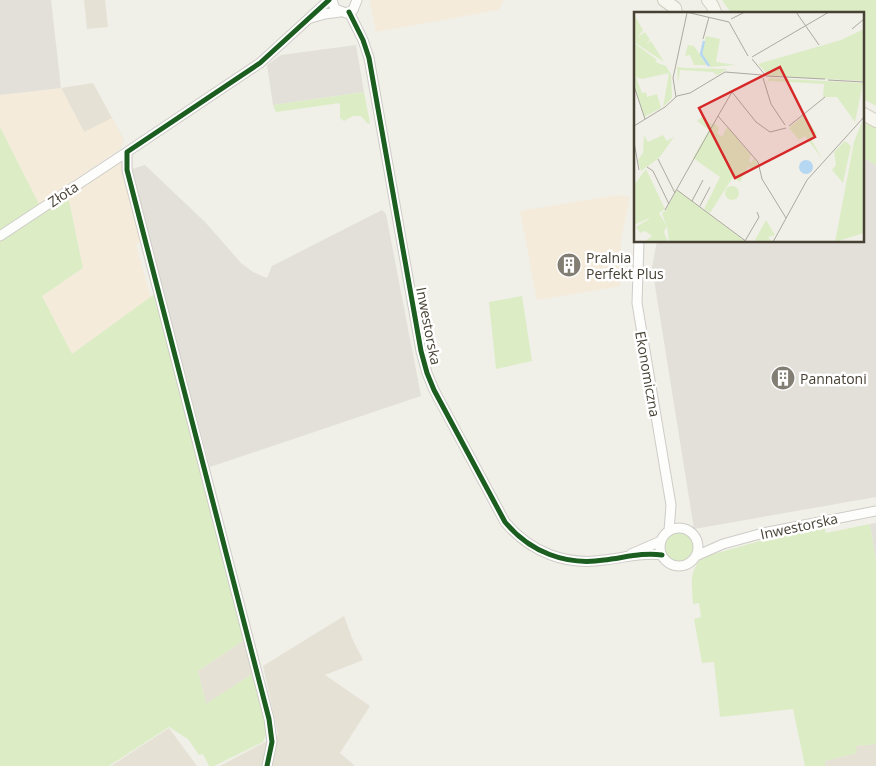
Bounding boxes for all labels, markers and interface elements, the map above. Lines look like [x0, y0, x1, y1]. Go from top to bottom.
inset map [634, 12, 864, 242]
street label: Złota [44, 177, 82, 211]
place label: Pralnia Perfekt Plus [586, 248, 664, 283]
building icon: Pralnia Perfekt Plus [556, 252, 582, 278]
street label: Inwestorska [412, 285, 446, 367]
street label: Ekonomiczna [631, 330, 665, 418]
building icon: Pannatoni [770, 365, 796, 391]
place label: Pannatoni [800, 369, 867, 388]
street label: Inwestorska [758, 509, 840, 543]

